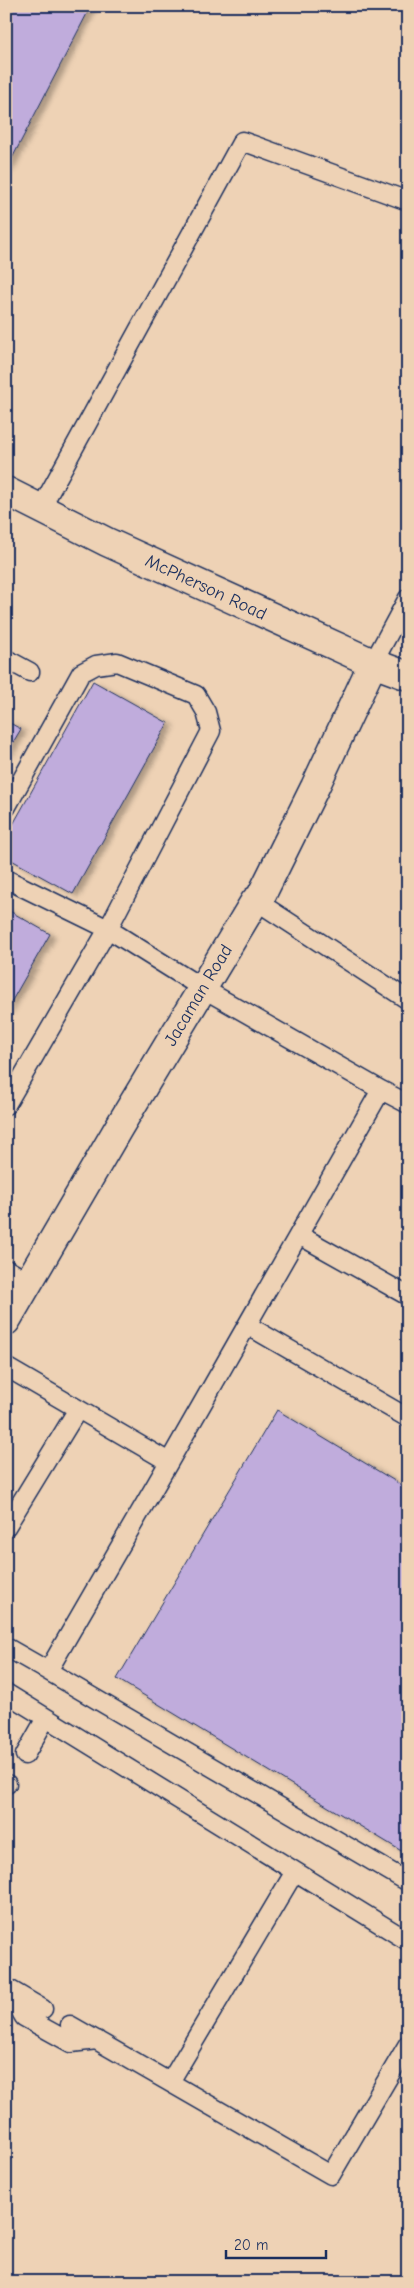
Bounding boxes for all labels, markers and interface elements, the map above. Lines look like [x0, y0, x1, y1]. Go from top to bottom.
street label: McPherson Road [142, 550, 270, 625]
street label: Jacaman Road [160, 941, 237, 1050]
scale bar [226, 2228, 326, 2260]
text: 20 m [234, 2236, 268, 2254]

